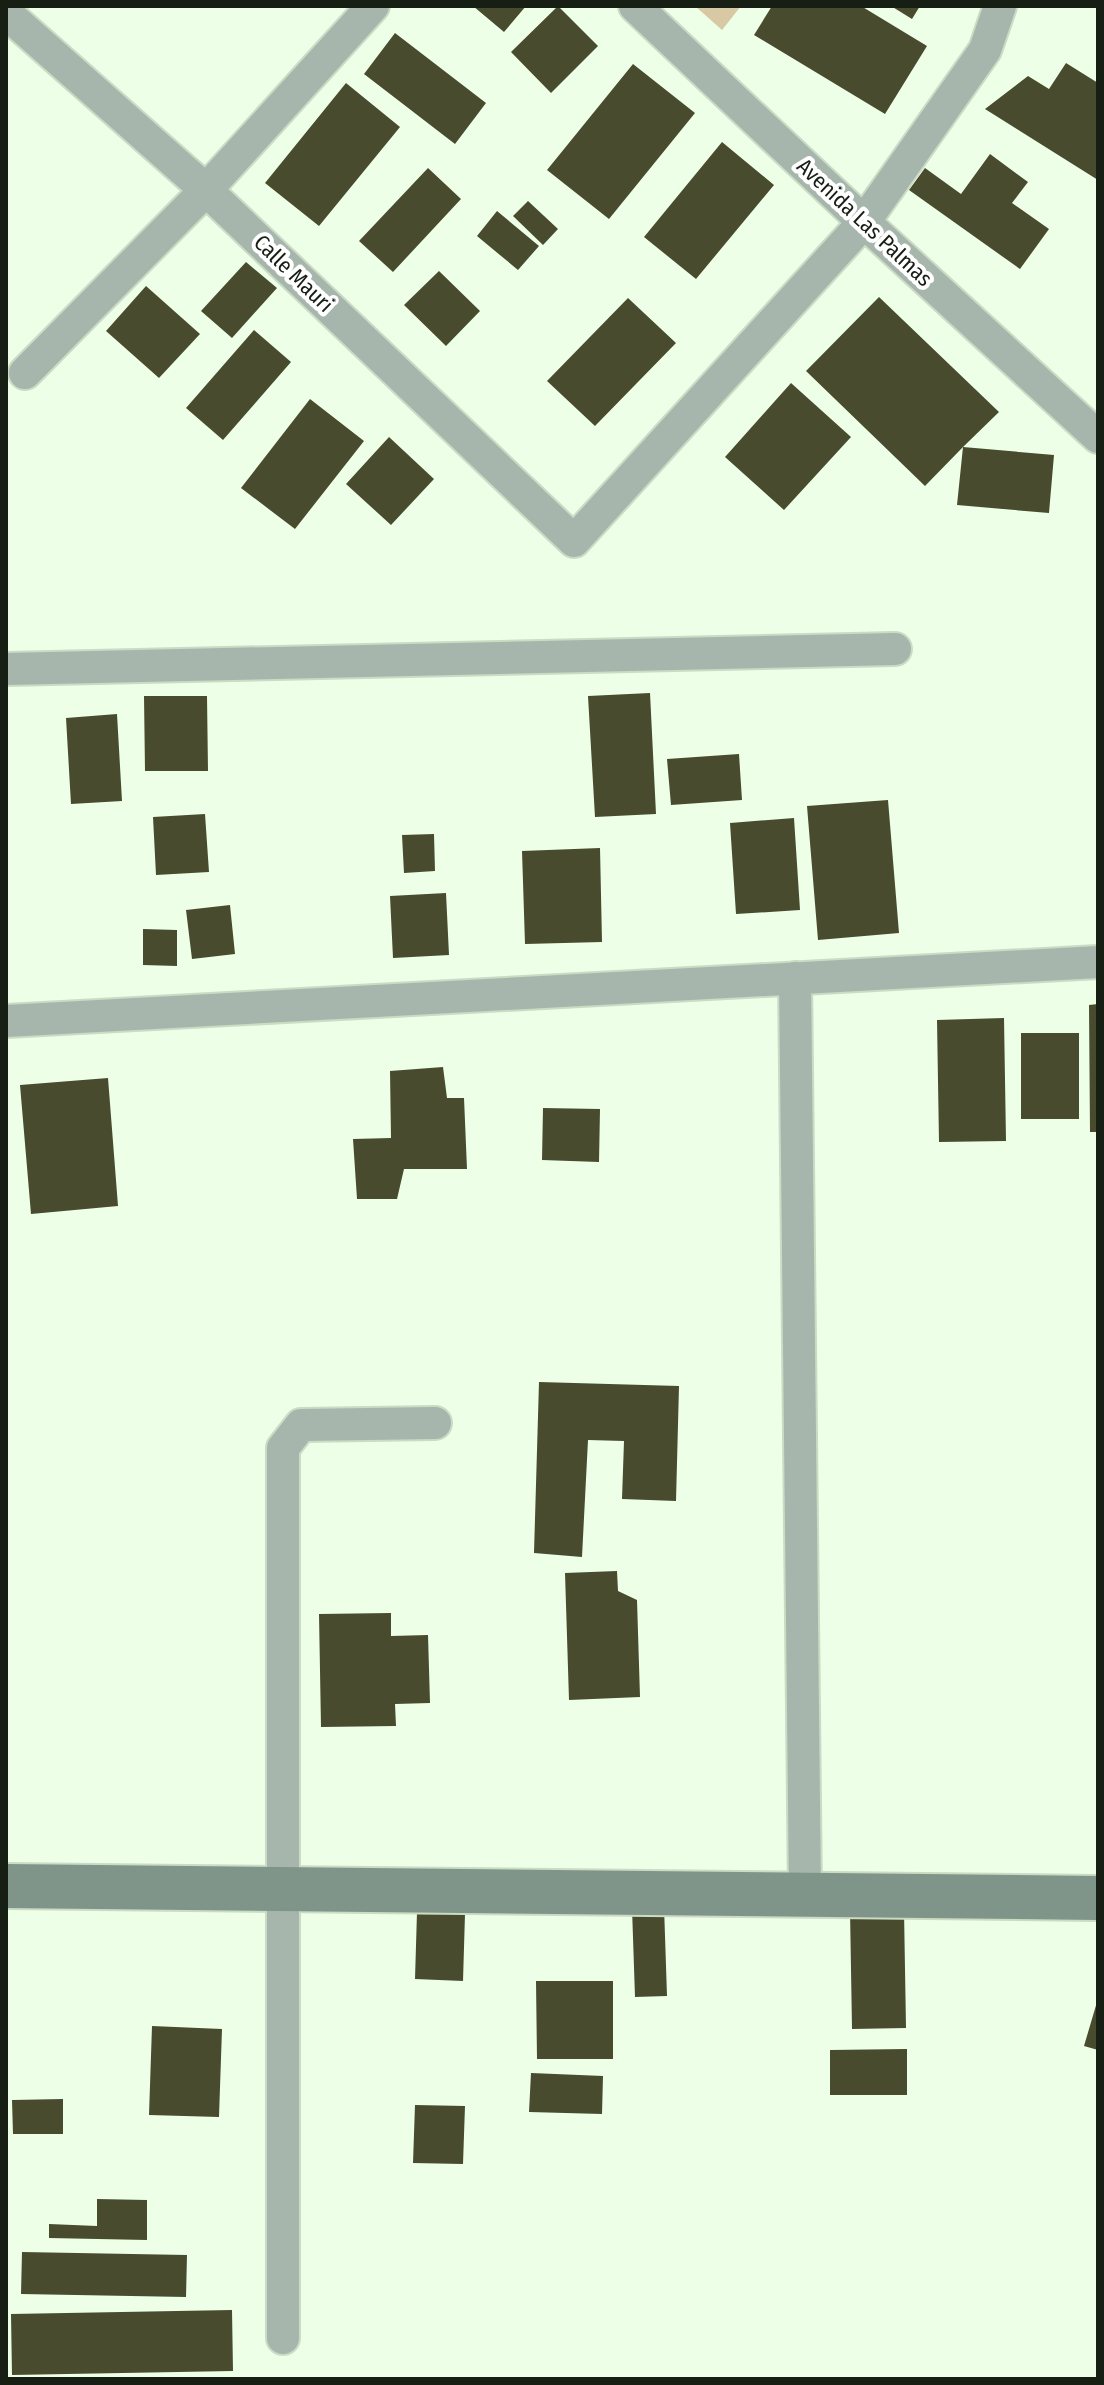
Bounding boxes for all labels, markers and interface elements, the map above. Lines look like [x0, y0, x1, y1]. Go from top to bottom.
street label: Avenida Las Palmas [791, 153, 938, 292]
street label: Calle Mauri [248, 229, 339, 318]

